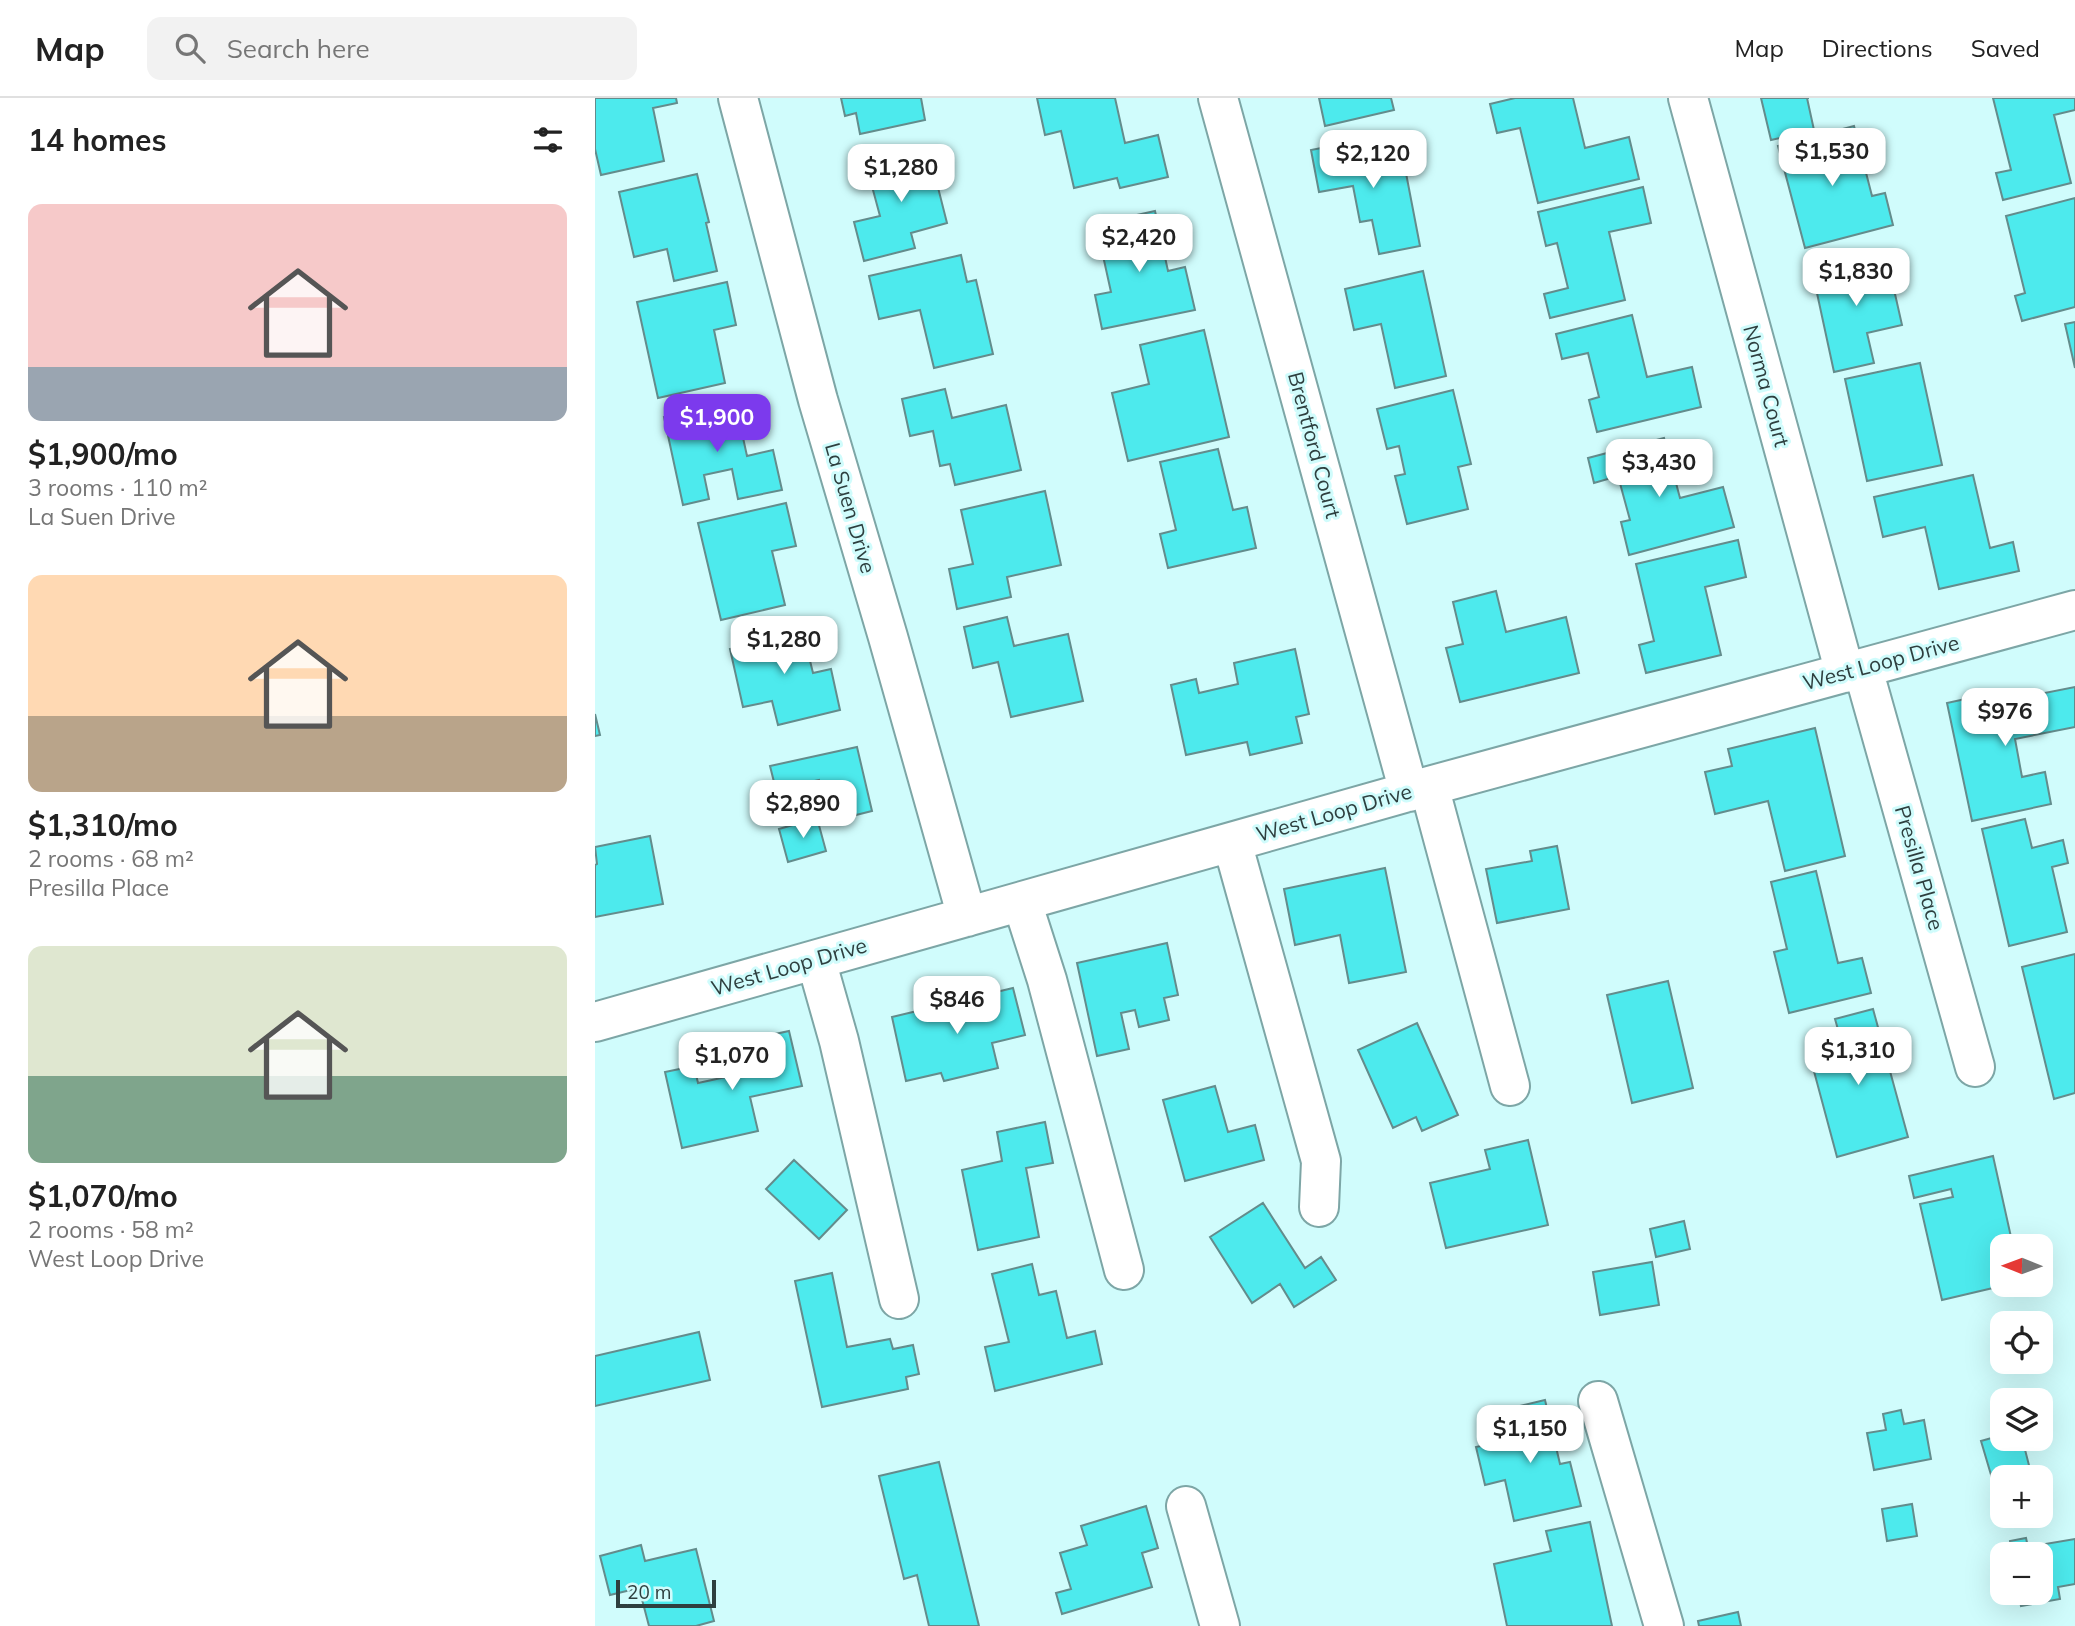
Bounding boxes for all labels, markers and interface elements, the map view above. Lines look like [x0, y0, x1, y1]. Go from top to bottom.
search box [147, 17, 637, 80]
text: Map [35, 28, 105, 69]
icon: search [171, 29, 209, 67]
text: Search here [227, 32, 370, 65]
text: Map [1734, 33, 1784, 63]
text: Directions [1822, 33, 1933, 63]
text: Saved [1971, 33, 2040, 63]
text: 14 homes [28, 121, 167, 159]
icon: filters [529, 121, 567, 159]
pin: $1,530 [1775, 129, 1889, 188]
pin: $2,120 [1316, 130, 1430, 190]
text: $1,530 [1795, 136, 1869, 165]
text: $2,120 [1336, 138, 1410, 167]
pin: $1,280 [844, 144, 958, 204]
text: $1,280 [864, 152, 938, 181]
pin: $2,420 [1082, 214, 1196, 274]
text: $2,420 [1102, 222, 1176, 251]
pin: $1,830 [1799, 248, 1913, 308]
icon: home [235, 250, 361, 376]
text: $1,830 [1819, 256, 1893, 285]
street label: Norma Court [1738, 322, 1796, 450]
street label: Brentford Court [1283, 369, 1347, 521]
pin: $1,900 [660, 394, 774, 454]
text: $1,900 [680, 402, 754, 431]
text: $1,900/mo [28, 435, 178, 473]
street label: La Suen Drive [820, 439, 882, 576]
pin: $3,430 [1602, 440, 1716, 499]
text: $3,430 [1622, 447, 1696, 476]
text: 3 rooms · 110 m² [28, 473, 208, 502]
text: La Suen Drive [28, 502, 176, 531]
pin: $1,280 [727, 616, 841, 676]
icon: home [235, 621, 361, 747]
text: $1,280 [747, 624, 821, 653]
street label: West Loop Drive [1800, 629, 1962, 695]
pin: $976 [1964, 688, 2046, 748]
text: $976 [1977, 696, 2033, 725]
street label: West Loop Drive [1253, 777, 1415, 847]
pin: $2,890 [746, 780, 860, 840]
text: $2,890 [766, 788, 840, 817]
street label: Presilla Place [1890, 802, 1950, 933]
text: $1,310/mo [28, 806, 178, 844]
text: 2 rooms · 68 m² [28, 844, 194, 873]
text: Presilla Place [28, 873, 169, 902]
street label: West Loop Drive [708, 931, 870, 1001]
pin: $846 [916, 976, 998, 1036]
text: $846 [929, 984, 985, 1013]
icon: home [235, 992, 361, 1118]
pin: $1,310 [1801, 1028, 1915, 1087]
pin: $1,070 [675, 1032, 789, 1092]
text: $1,310 [1821, 1035, 1895, 1064]
text: $1,070 [695, 1040, 769, 1069]
text: $1,070/mo [28, 1177, 178, 1215]
text: 2 rooms · 58 m² [28, 1215, 194, 1244]
north arrow [1990, 1234, 2053, 1297]
map controls [1990, 1234, 2053, 1605]
text: West Loop Drive [28, 1244, 204, 1273]
button: locate [1990, 1311, 2053, 1374]
button: layers [1990, 1388, 2053, 1451]
pin: $1,150 [1473, 1406, 1587, 1465]
text: $1,150 [1493, 1413, 1567, 1442]
button: + [1990, 1465, 2053, 1528]
button: − [1990, 1542, 2053, 1605]
scale bar [616, 1577, 716, 1609]
text: 20 m [627, 1580, 671, 1604]

